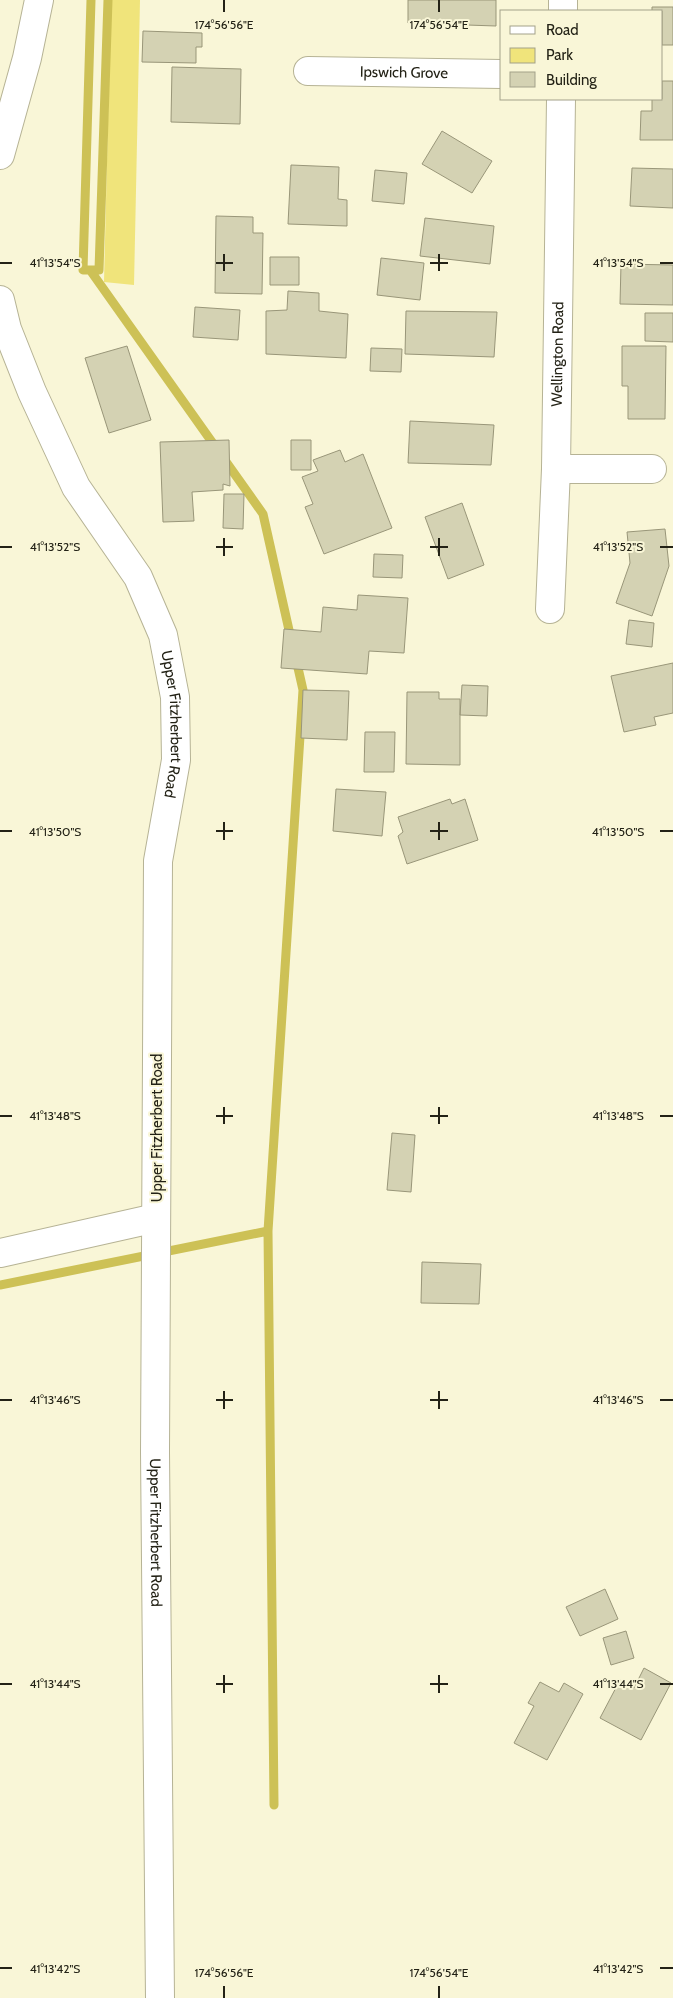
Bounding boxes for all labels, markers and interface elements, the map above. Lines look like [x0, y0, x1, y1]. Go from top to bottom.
legend [500, 10, 663, 100]
text: 174°56'56"E [194, 17, 254, 32]
text: 174°56'54"E [410, 17, 469, 32]
text: Road [546, 21, 579, 39]
text: Park [546, 46, 573, 64]
street label: Ipswich Grove [360, 63, 449, 82]
text: Building [546, 71, 597, 89]
text: 41°13'54"S [30, 255, 80, 270]
text: 41°13'54"S [593, 255, 643, 270]
street label: Wellington Road [548, 302, 567, 407]
text: 41°13'52"S [30, 539, 80, 554]
text: 41°13'52"S [593, 539, 643, 554]
street label: Upper Fitzherbert Road [157, 649, 185, 799]
text: 41°13'50"S [29, 824, 81, 839]
text: 41°13'50"S [592, 824, 644, 839]
street label: Upper Fitzherbert Road [148, 1054, 166, 1202]
text: 41°13'48"S [29, 1108, 81, 1123]
text: 41°13'48"S [592, 1108, 644, 1123]
text: 41°13'46"S [29, 1392, 81, 1407]
text: 41°13'46"S [592, 1392, 644, 1407]
street label: Upper Fitzherbert Road [146, 1458, 165, 1607]
text: 41°13'44"S [29, 1676, 81, 1691]
text: 41°13'44"S [592, 1676, 644, 1691]
text: 41°13'42"S [30, 1961, 80, 1976]
text: 41°13'42"S [593, 1961, 643, 1976]
text: 174°56'56"E [194, 1965, 254, 1980]
text: 174°56'54"E [410, 1965, 469, 1980]

